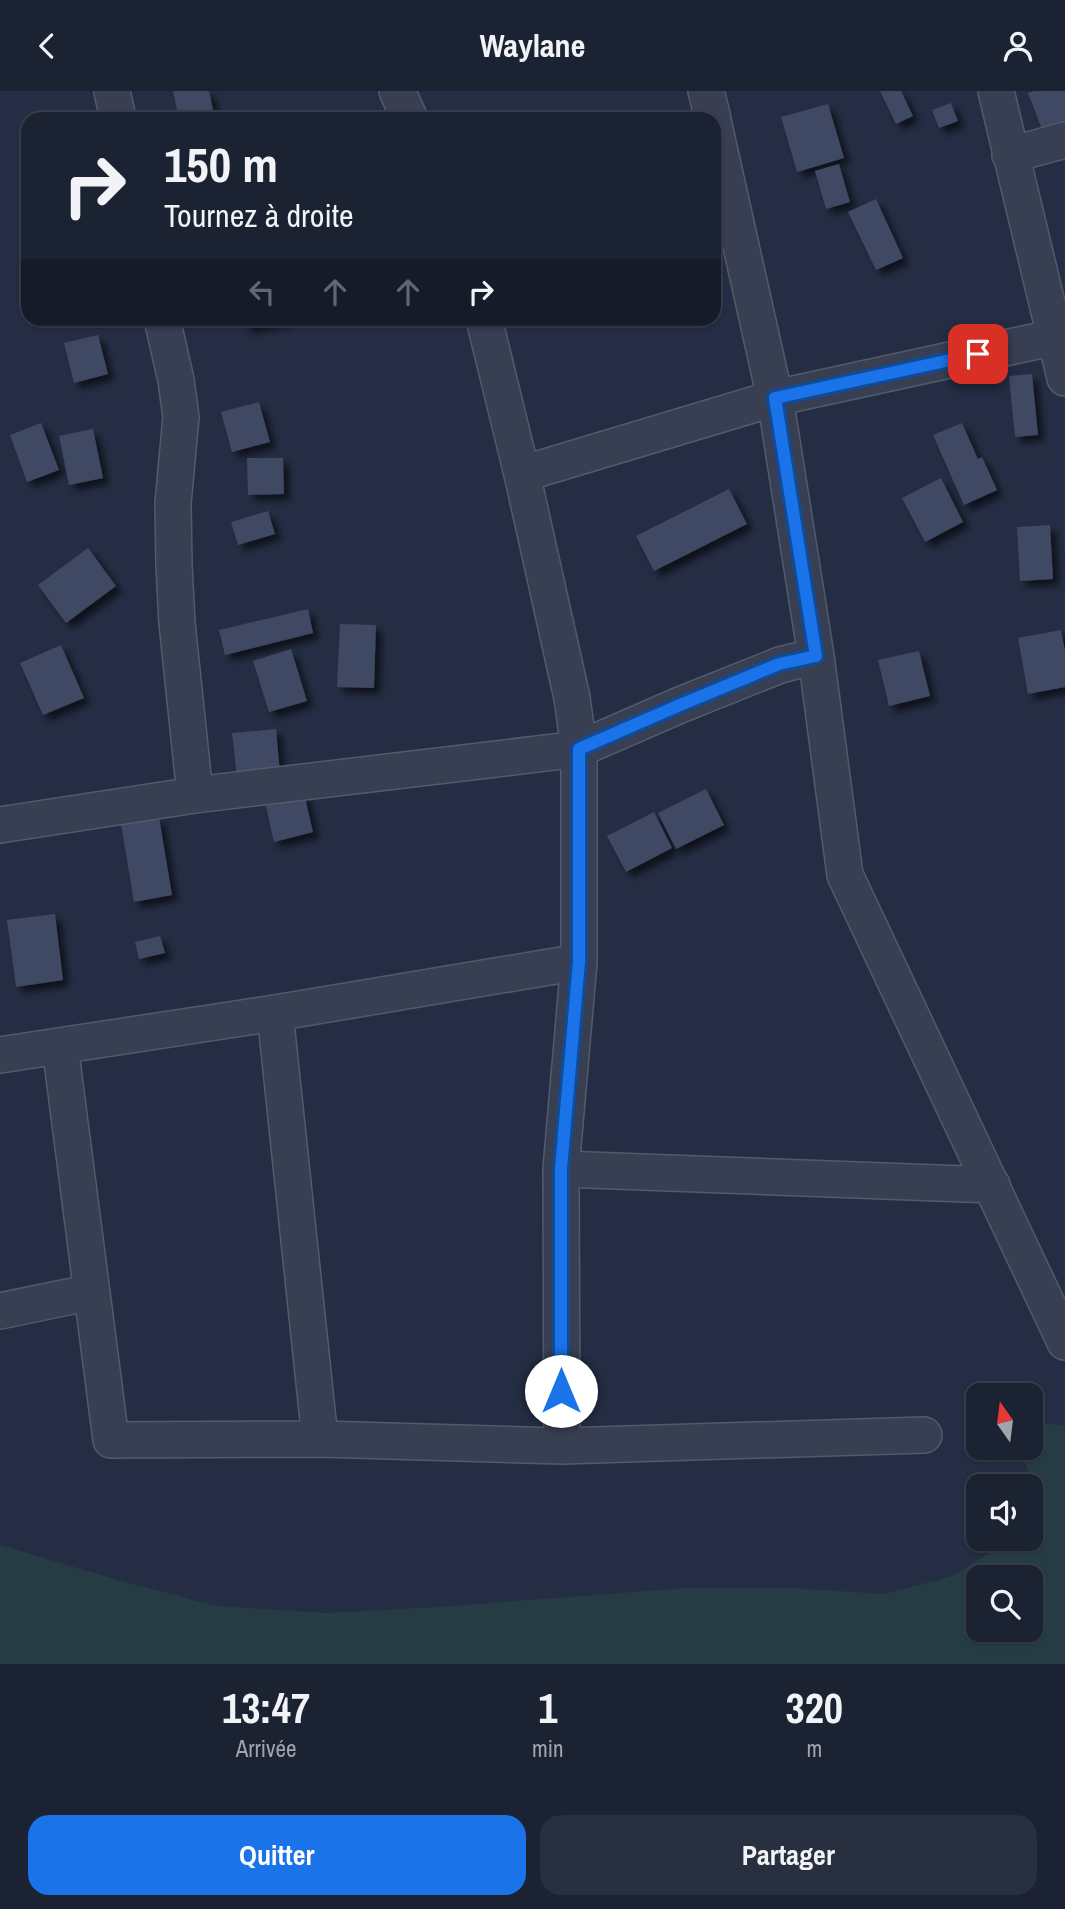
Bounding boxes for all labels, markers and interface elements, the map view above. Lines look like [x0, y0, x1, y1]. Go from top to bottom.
text: Waylane [480, 24, 585, 67]
icon: back [28, 27, 66, 65]
icon: person [999, 27, 1037, 65]
text: 150 m [164, 131, 278, 197]
icon: right [49, 140, 140, 231]
text: Tournez à droite [164, 194, 354, 237]
icon: left [243, 273, 281, 311]
icon: ahead [316, 273, 354, 311]
icon: ahead [389, 273, 427, 311]
icon: right [462, 273, 500, 311]
pin [948, 324, 1008, 384]
icon: arrive [959, 335, 997, 373]
position arrow [524, 1354, 598, 1428]
north arrow [966, 1383, 1043, 1459]
map controls [966, 1383, 1043, 1642]
button: sound [966, 1474, 1043, 1551]
button: search [966, 1565, 1043, 1642]
text: 13:47 [222, 1680, 310, 1736]
text: 1 [538, 1680, 557, 1736]
text: 320 [786, 1680, 843, 1736]
text: Arrivée [236, 1733, 296, 1764]
text: min [532, 1733, 564, 1764]
text: m [806, 1733, 822, 1764]
button: Quitter [28, 1815, 526, 1895]
button: Partager [540, 1815, 1037, 1895]

